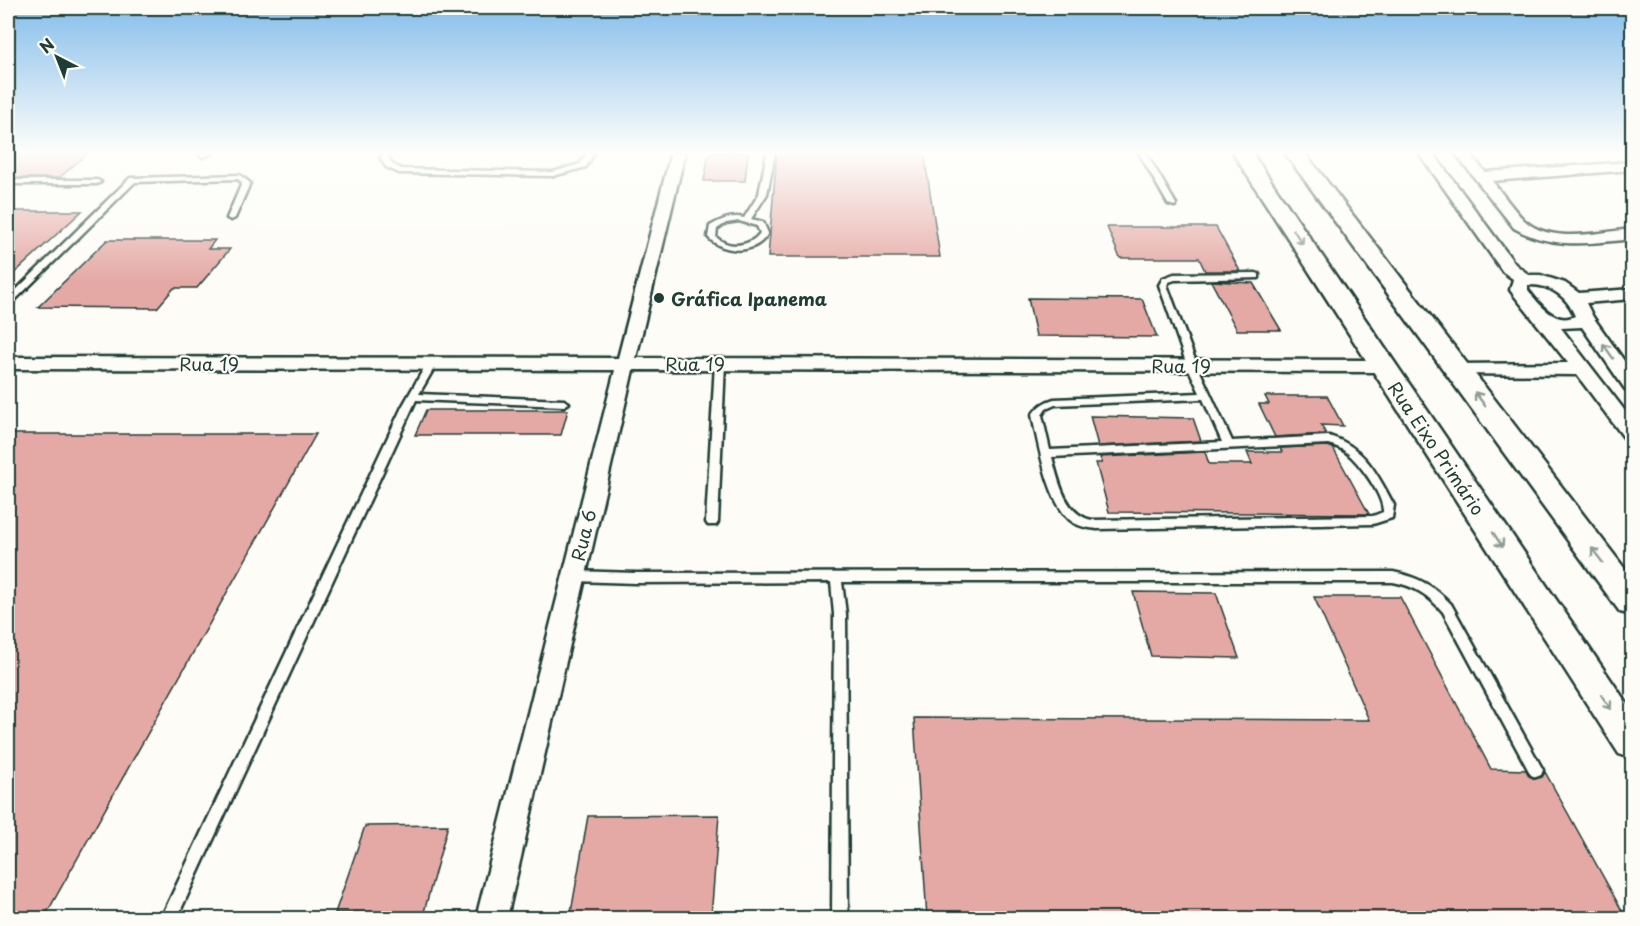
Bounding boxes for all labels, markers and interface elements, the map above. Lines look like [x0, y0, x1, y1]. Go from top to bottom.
north arrow [27, 27, 87, 87]
text: N [34, 32, 59, 58]
one-way arrow [1292, 228, 1304, 245]
place label: Gráfica Ipanema [671, 285, 827, 312]
marker: Gráfica Ipanema [652, 291, 666, 305]
one-way arrow [1602, 344, 1614, 360]
street label: Rua 19 [179, 350, 239, 377]
street label: Rua 19 [665, 350, 725, 377]
street label: Rua 19 [1151, 352, 1211, 379]
street label: Rua Eixo Primário [1382, 376, 1492, 520]
one-way arrow [1474, 392, 1486, 408]
street label: Rua 6 [564, 506, 602, 564]
one-way arrow [1492, 531, 1504, 547]
one-way arrow [1591, 548, 1604, 564]
one-way arrow [1600, 693, 1612, 710]

